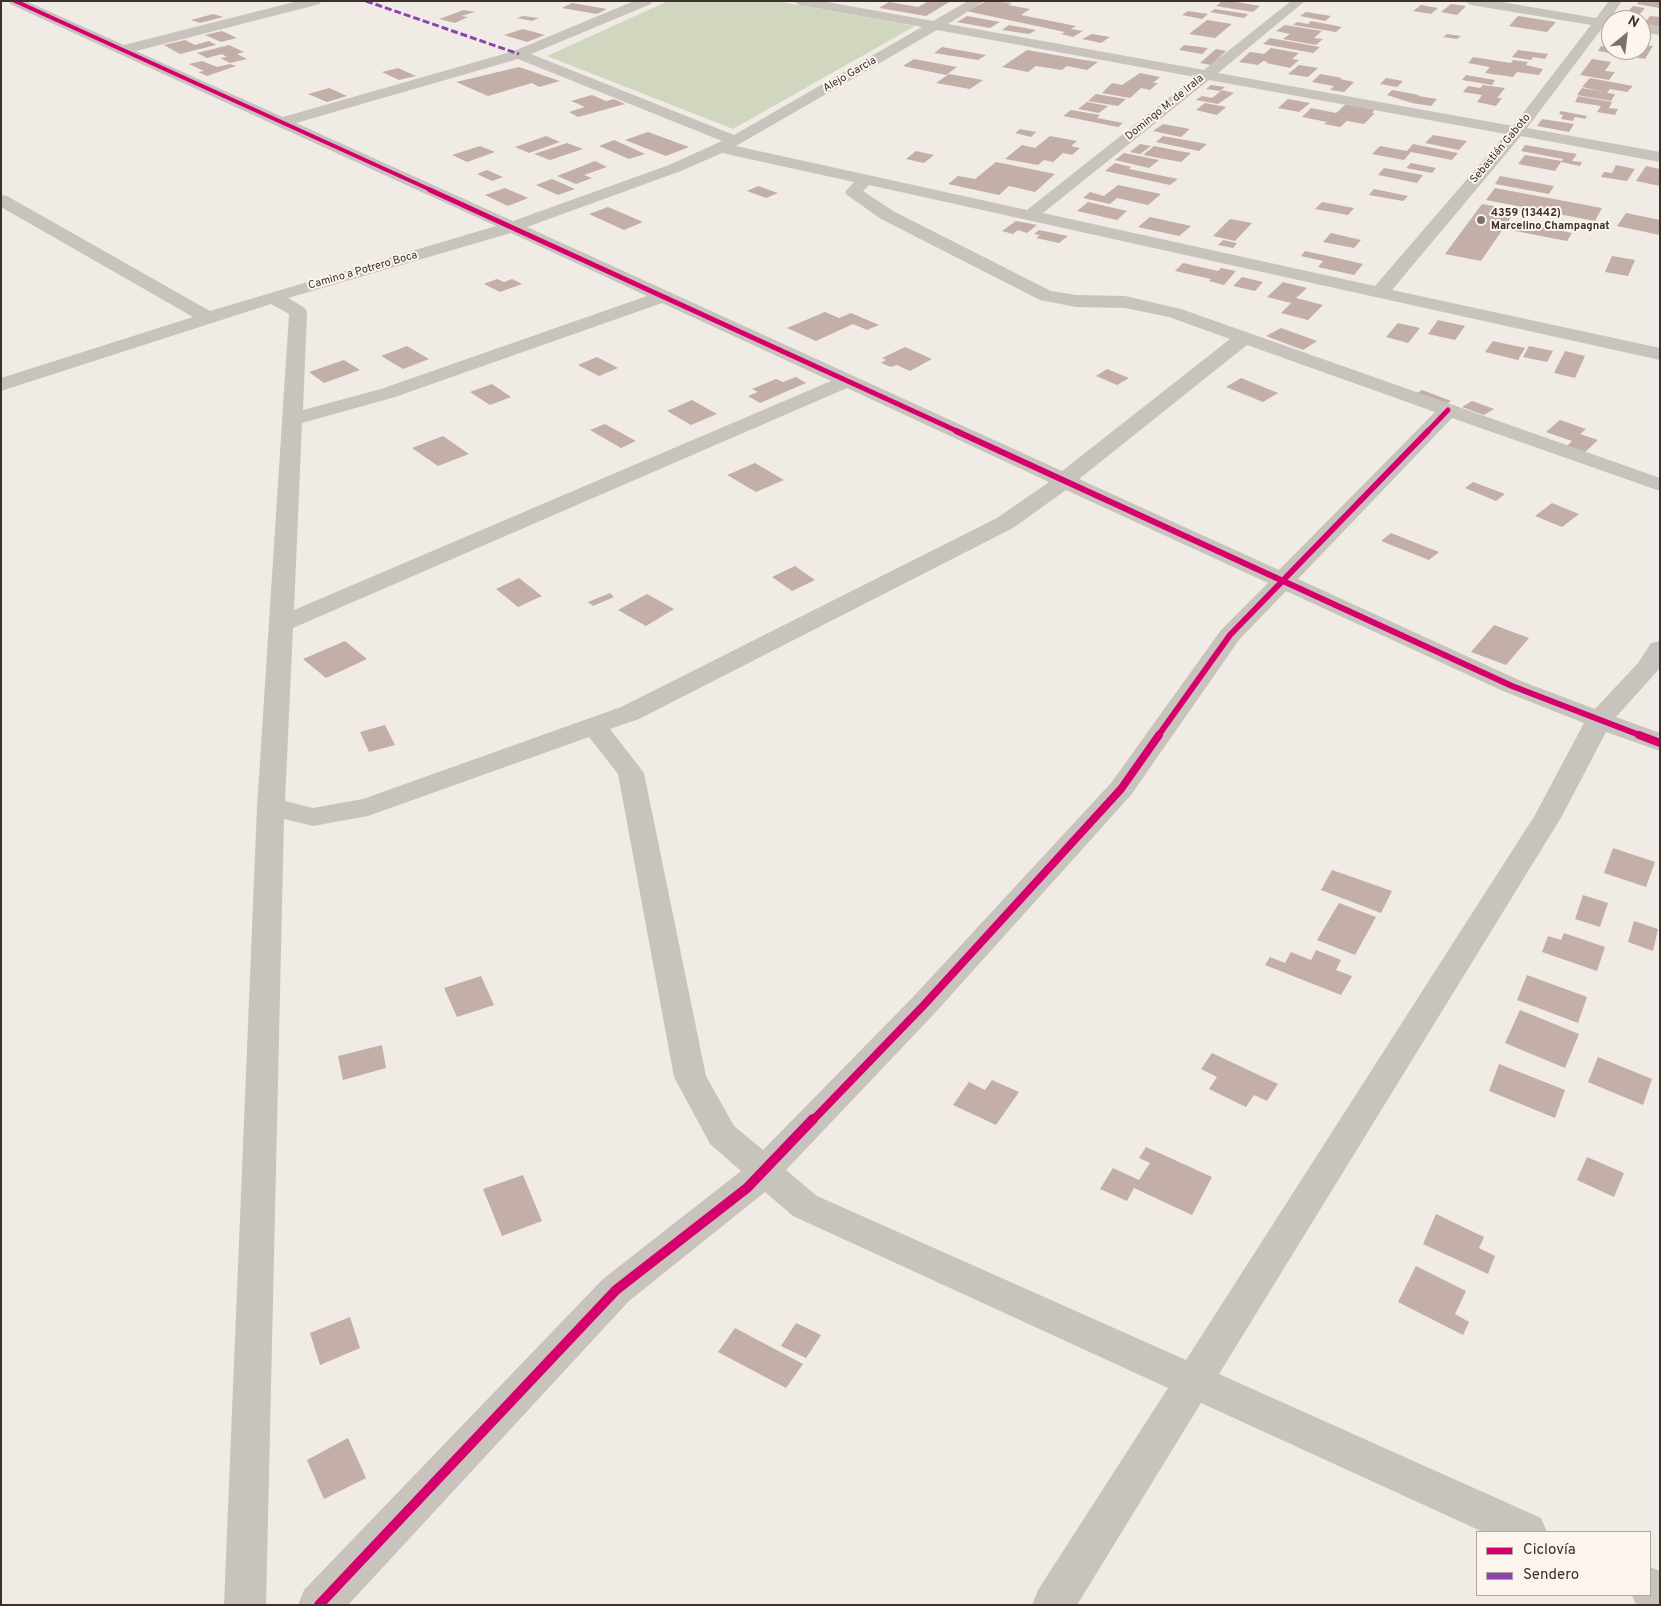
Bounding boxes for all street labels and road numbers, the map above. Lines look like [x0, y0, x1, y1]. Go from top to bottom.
street label: Alejo Garcia [821, 54, 879, 96]
street label: Domingo M. de Irala [1123, 72, 1207, 144]
street label: Sebastián Gaboto [1468, 112, 1534, 186]
street label: Camino a Potrero Boca [307, 249, 419, 293]

